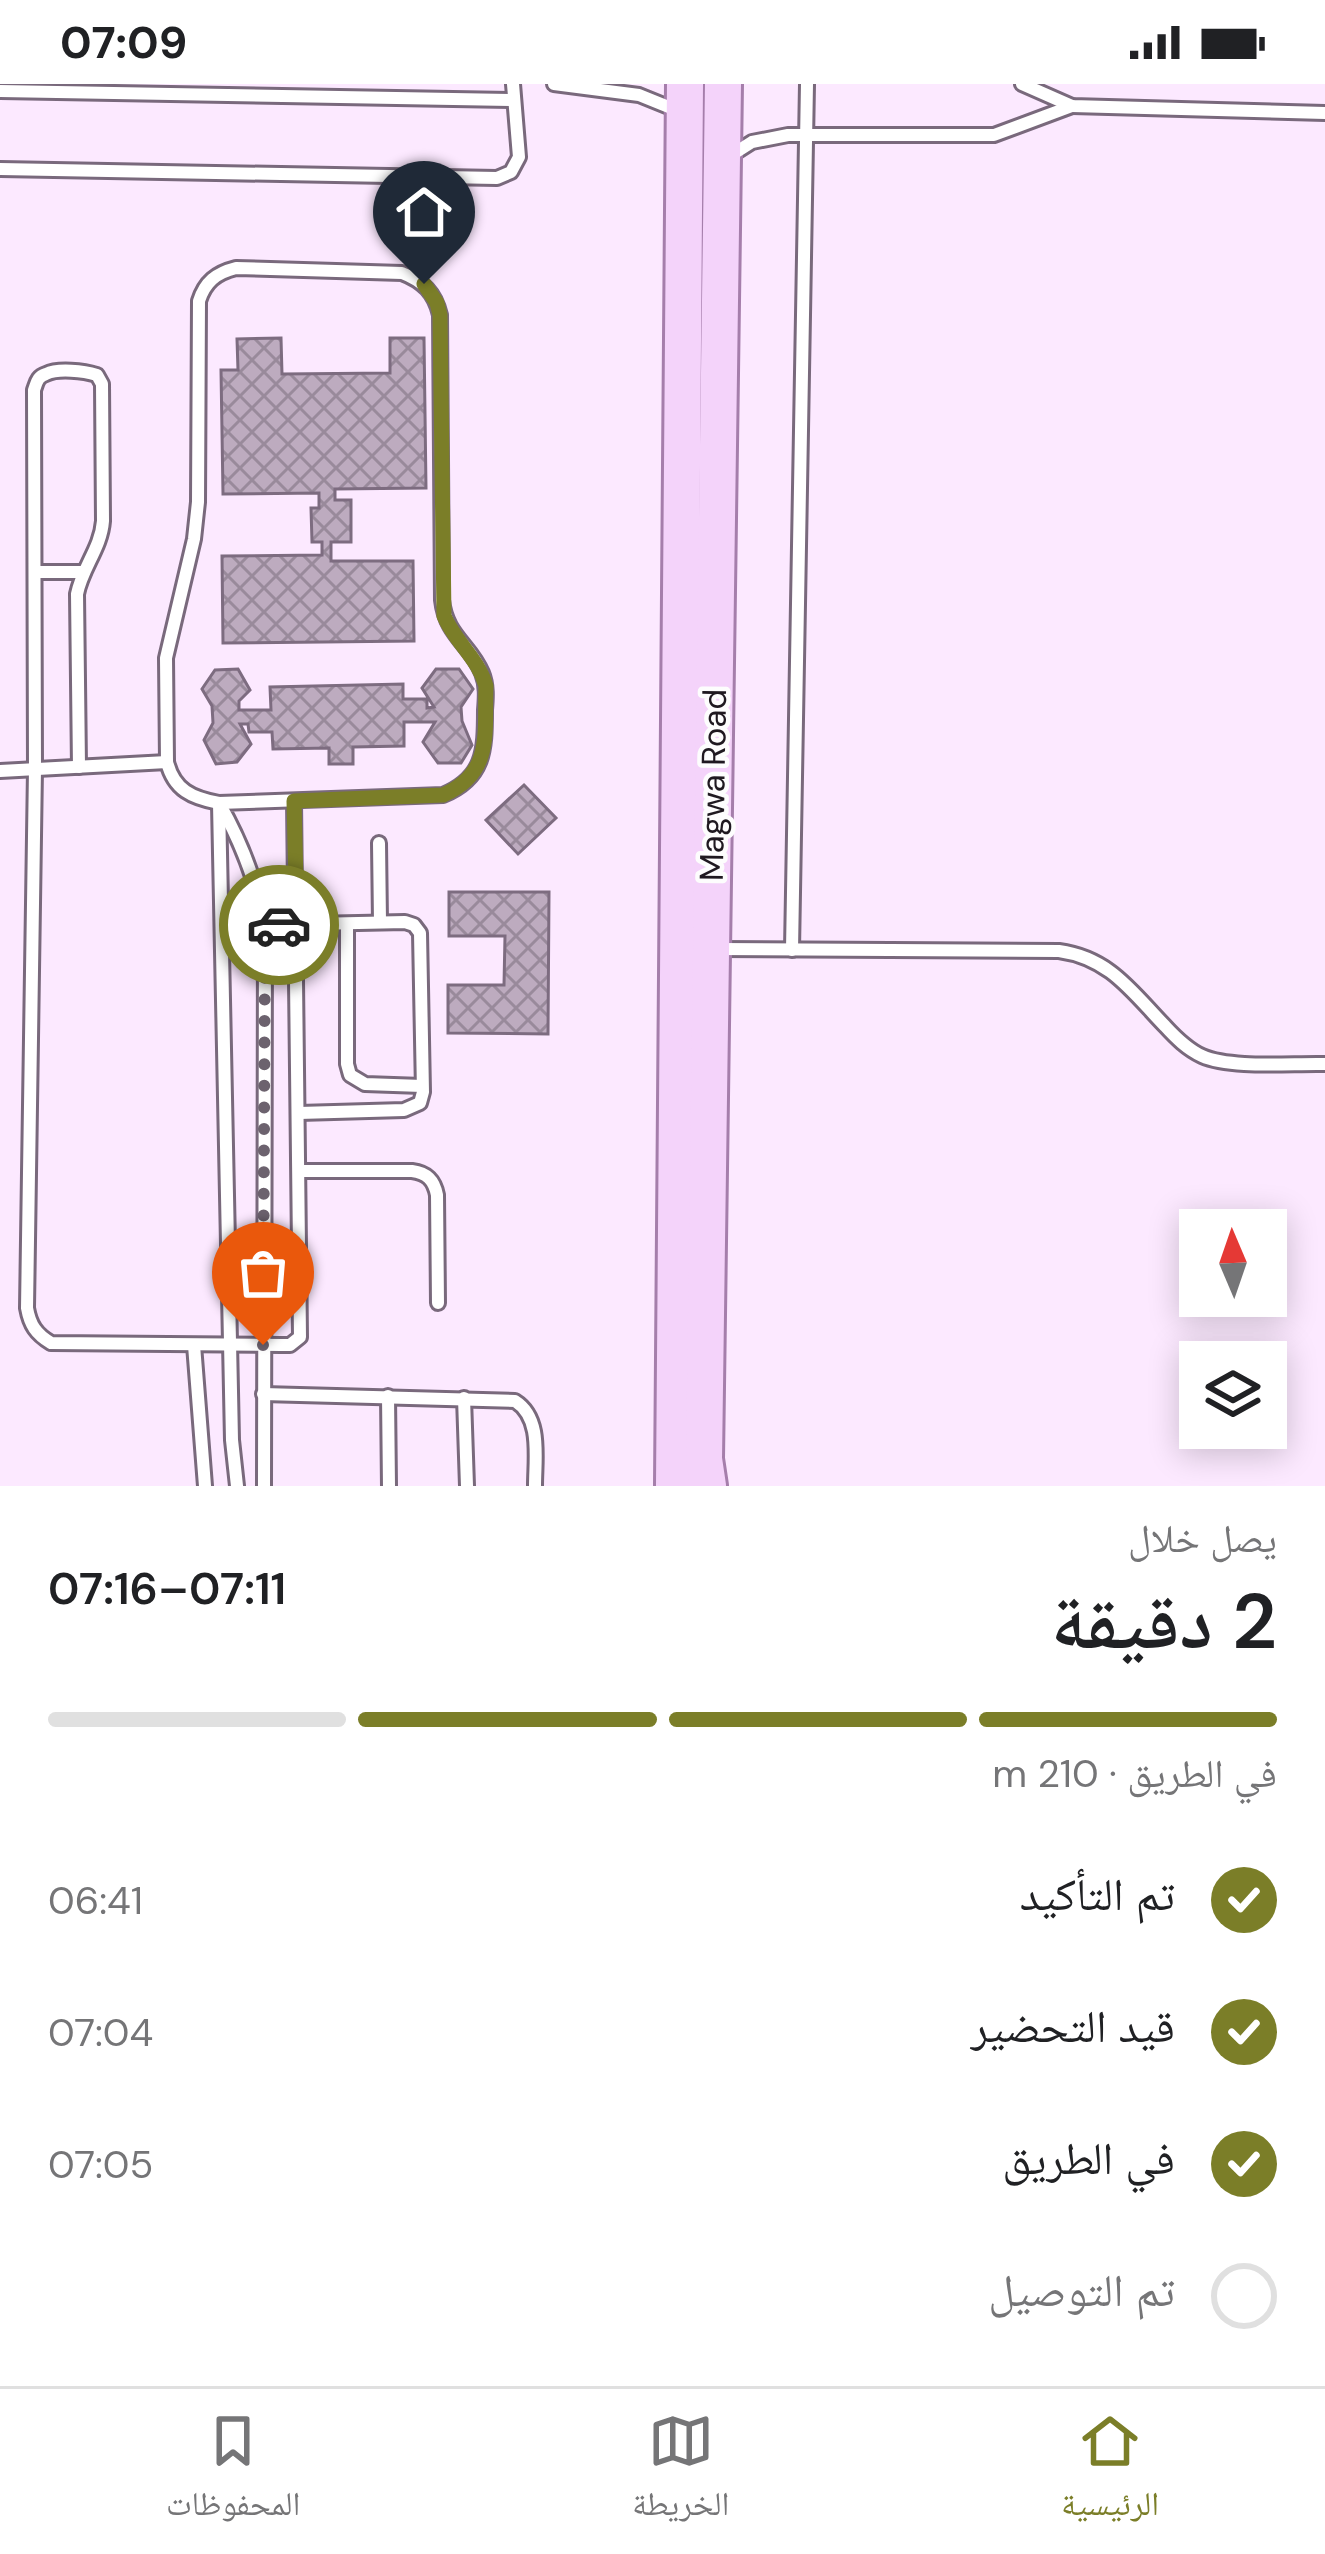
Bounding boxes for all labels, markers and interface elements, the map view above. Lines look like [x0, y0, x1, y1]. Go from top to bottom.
text: 07:09 [60, 13, 187, 72]
pin [373, 161, 475, 284]
icon: home [391, 179, 457, 245]
street label: Magwa Road [690, 689, 736, 881]
courier [219, 865, 339, 985]
icon: car [246, 892, 312, 958]
north arrow [1179, 1209, 1287, 1317]
map controls [1179, 1209, 1287, 1449]
pin [212, 1222, 314, 1345]
icon: bag [230, 1240, 296, 1306]
button: layers [1179, 1341, 1287, 1449]
text: يصل خلال [1128, 1513, 1277, 1564]
text: 07:11–07:16 [48, 1559, 286, 1618]
text: 2 دقيقة [1051, 1571, 1277, 1672]
text: في الطريق · 210 m [992, 1748, 1277, 1799]
text: تم التأكيد [1020, 1865, 1175, 1924]
icon: check [1211, 1867, 1277, 1933]
text: 06:41 [48, 1875, 143, 1926]
text: قيد التحضير [971, 1997, 1175, 2056]
icon: check [1211, 1999, 1277, 2065]
text: 07:04 [48, 2007, 153, 2058]
text: في الطريق [1002, 2129, 1175, 2188]
icon: check [1211, 2131, 1277, 2197]
text: 07:05 [48, 2139, 153, 2190]
text: تم التوصيل [988, 2261, 1175, 2320]
tab: المحفوظات [166, 2408, 300, 2536]
tab: الخريطة [632, 2408, 729, 2536]
tab: الرئيسية [1061, 2408, 1159, 2536]

